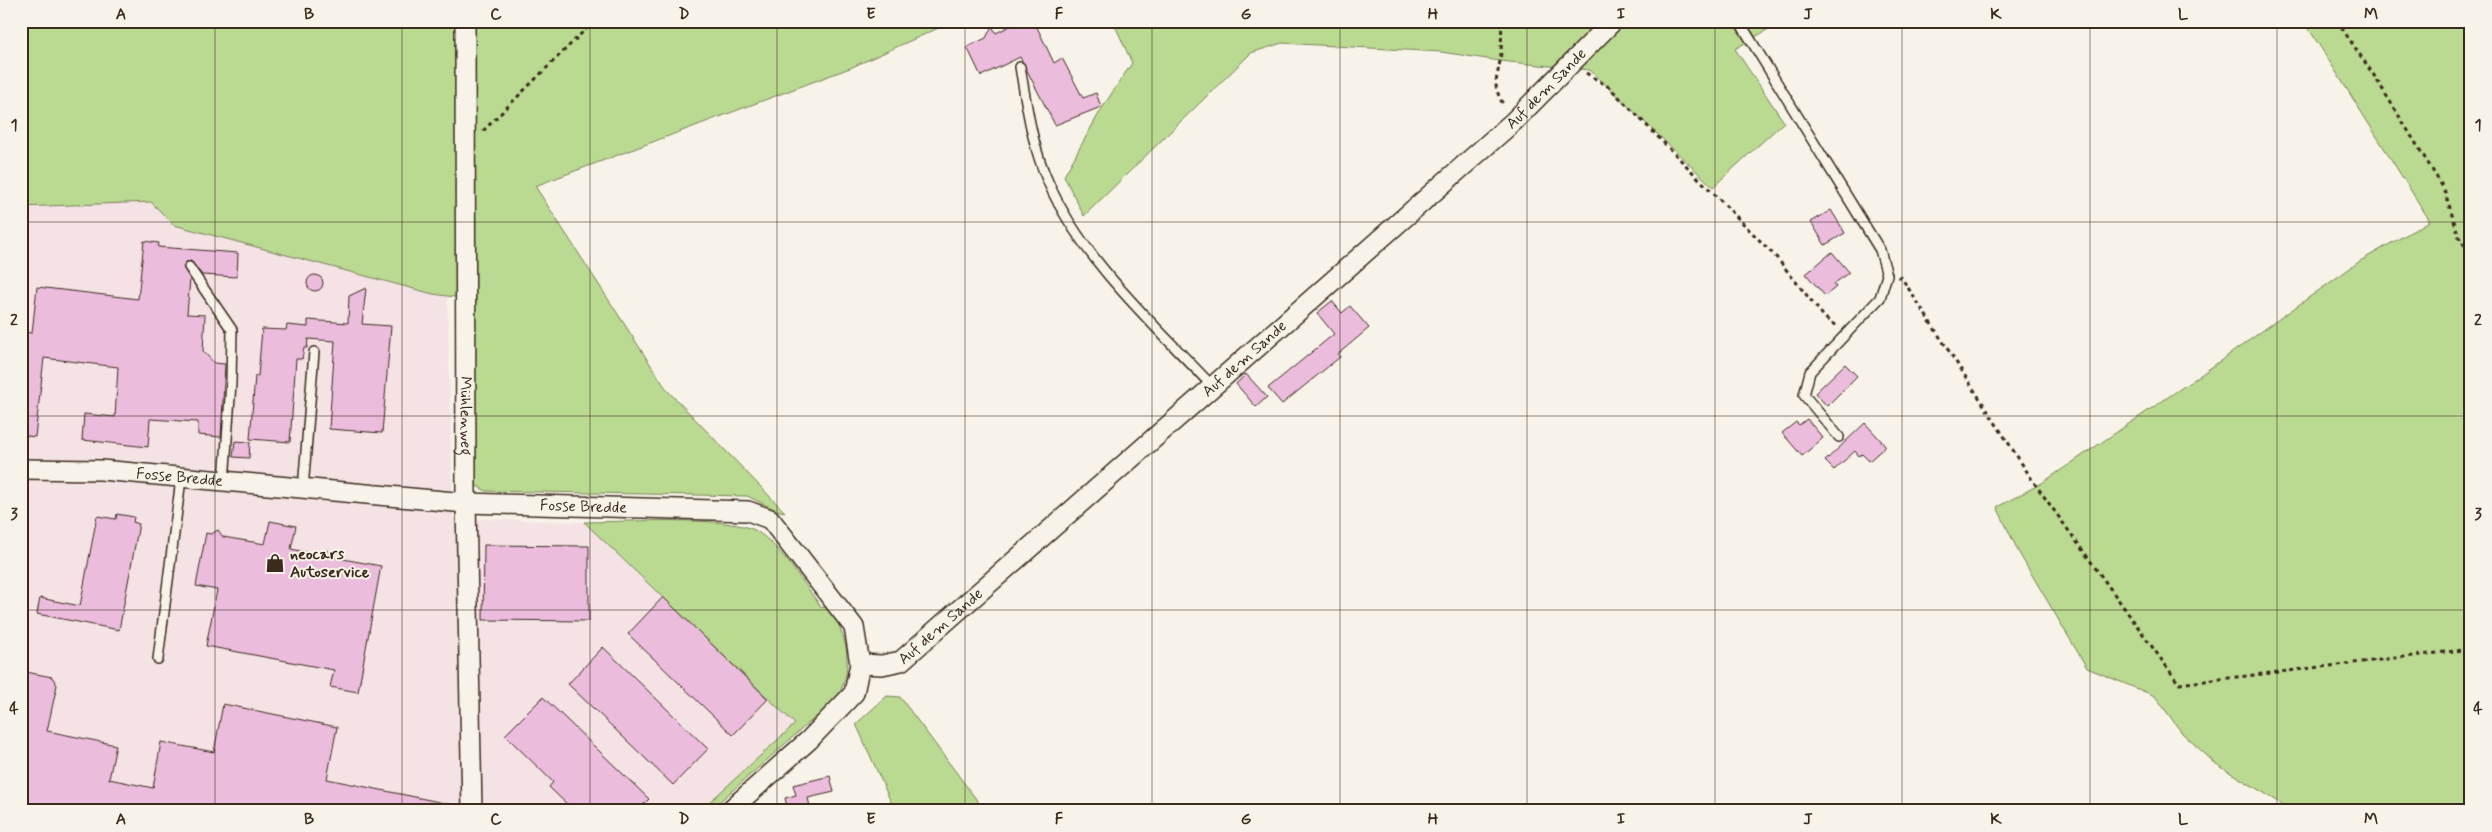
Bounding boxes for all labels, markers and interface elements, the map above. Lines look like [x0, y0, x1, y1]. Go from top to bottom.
text: A [116, 4, 126, 25]
text: B [304, 4, 314, 25]
text: C [490, 4, 502, 25]
text: D [678, 4, 690, 25]
text: E [866, 4, 876, 25]
text: F [1055, 4, 1064, 25]
text: G [1241, 4, 1252, 25]
text: H [1428, 4, 1439, 25]
text: I [1617, 4, 1626, 25]
text: J [1803, 4, 1813, 25]
text: K [1990, 4, 2002, 25]
text: L [2178, 4, 2189, 25]
text: M [2364, 4, 2378, 25]
street label: Auf dem Sande [1501, 43, 1591, 134]
text: 1 [10, 115, 18, 136]
text: 1 [2474, 115, 2482, 136]
text: 2 [10, 310, 18, 331]
text: 2 [2474, 310, 2482, 331]
street label: Auf dem Sande [1198, 316, 1291, 402]
street label: Mühlenweg [454, 376, 476, 456]
street label: Fosse Bredde [135, 463, 224, 492]
street label: Fosse Bredde [540, 495, 627, 518]
text: 3 [10, 504, 18, 525]
text: 3 [2474, 504, 2482, 525]
place label: neocars Autoservice [290, 544, 370, 583]
shop icon: neocars Autoservice [264, 552, 286, 574]
street label: Auf dem Sande [894, 583, 987, 669]
text: 4 [9, 698, 19, 719]
text: 4 [2473, 698, 2483, 719]
text: A [116, 809, 126, 830]
text: B [304, 809, 314, 830]
text: C [490, 809, 502, 830]
text: D [678, 809, 690, 830]
text: E [866, 809, 876, 830]
text: F [1055, 809, 1064, 830]
text: G [1241, 809, 1252, 830]
text: H [1428, 809, 1439, 830]
text: I [1617, 809, 1626, 830]
text: J [1803, 809, 1813, 830]
text: K [1990, 809, 2002, 830]
text: L [2178, 809, 2189, 830]
text: M [2364, 809, 2378, 830]

